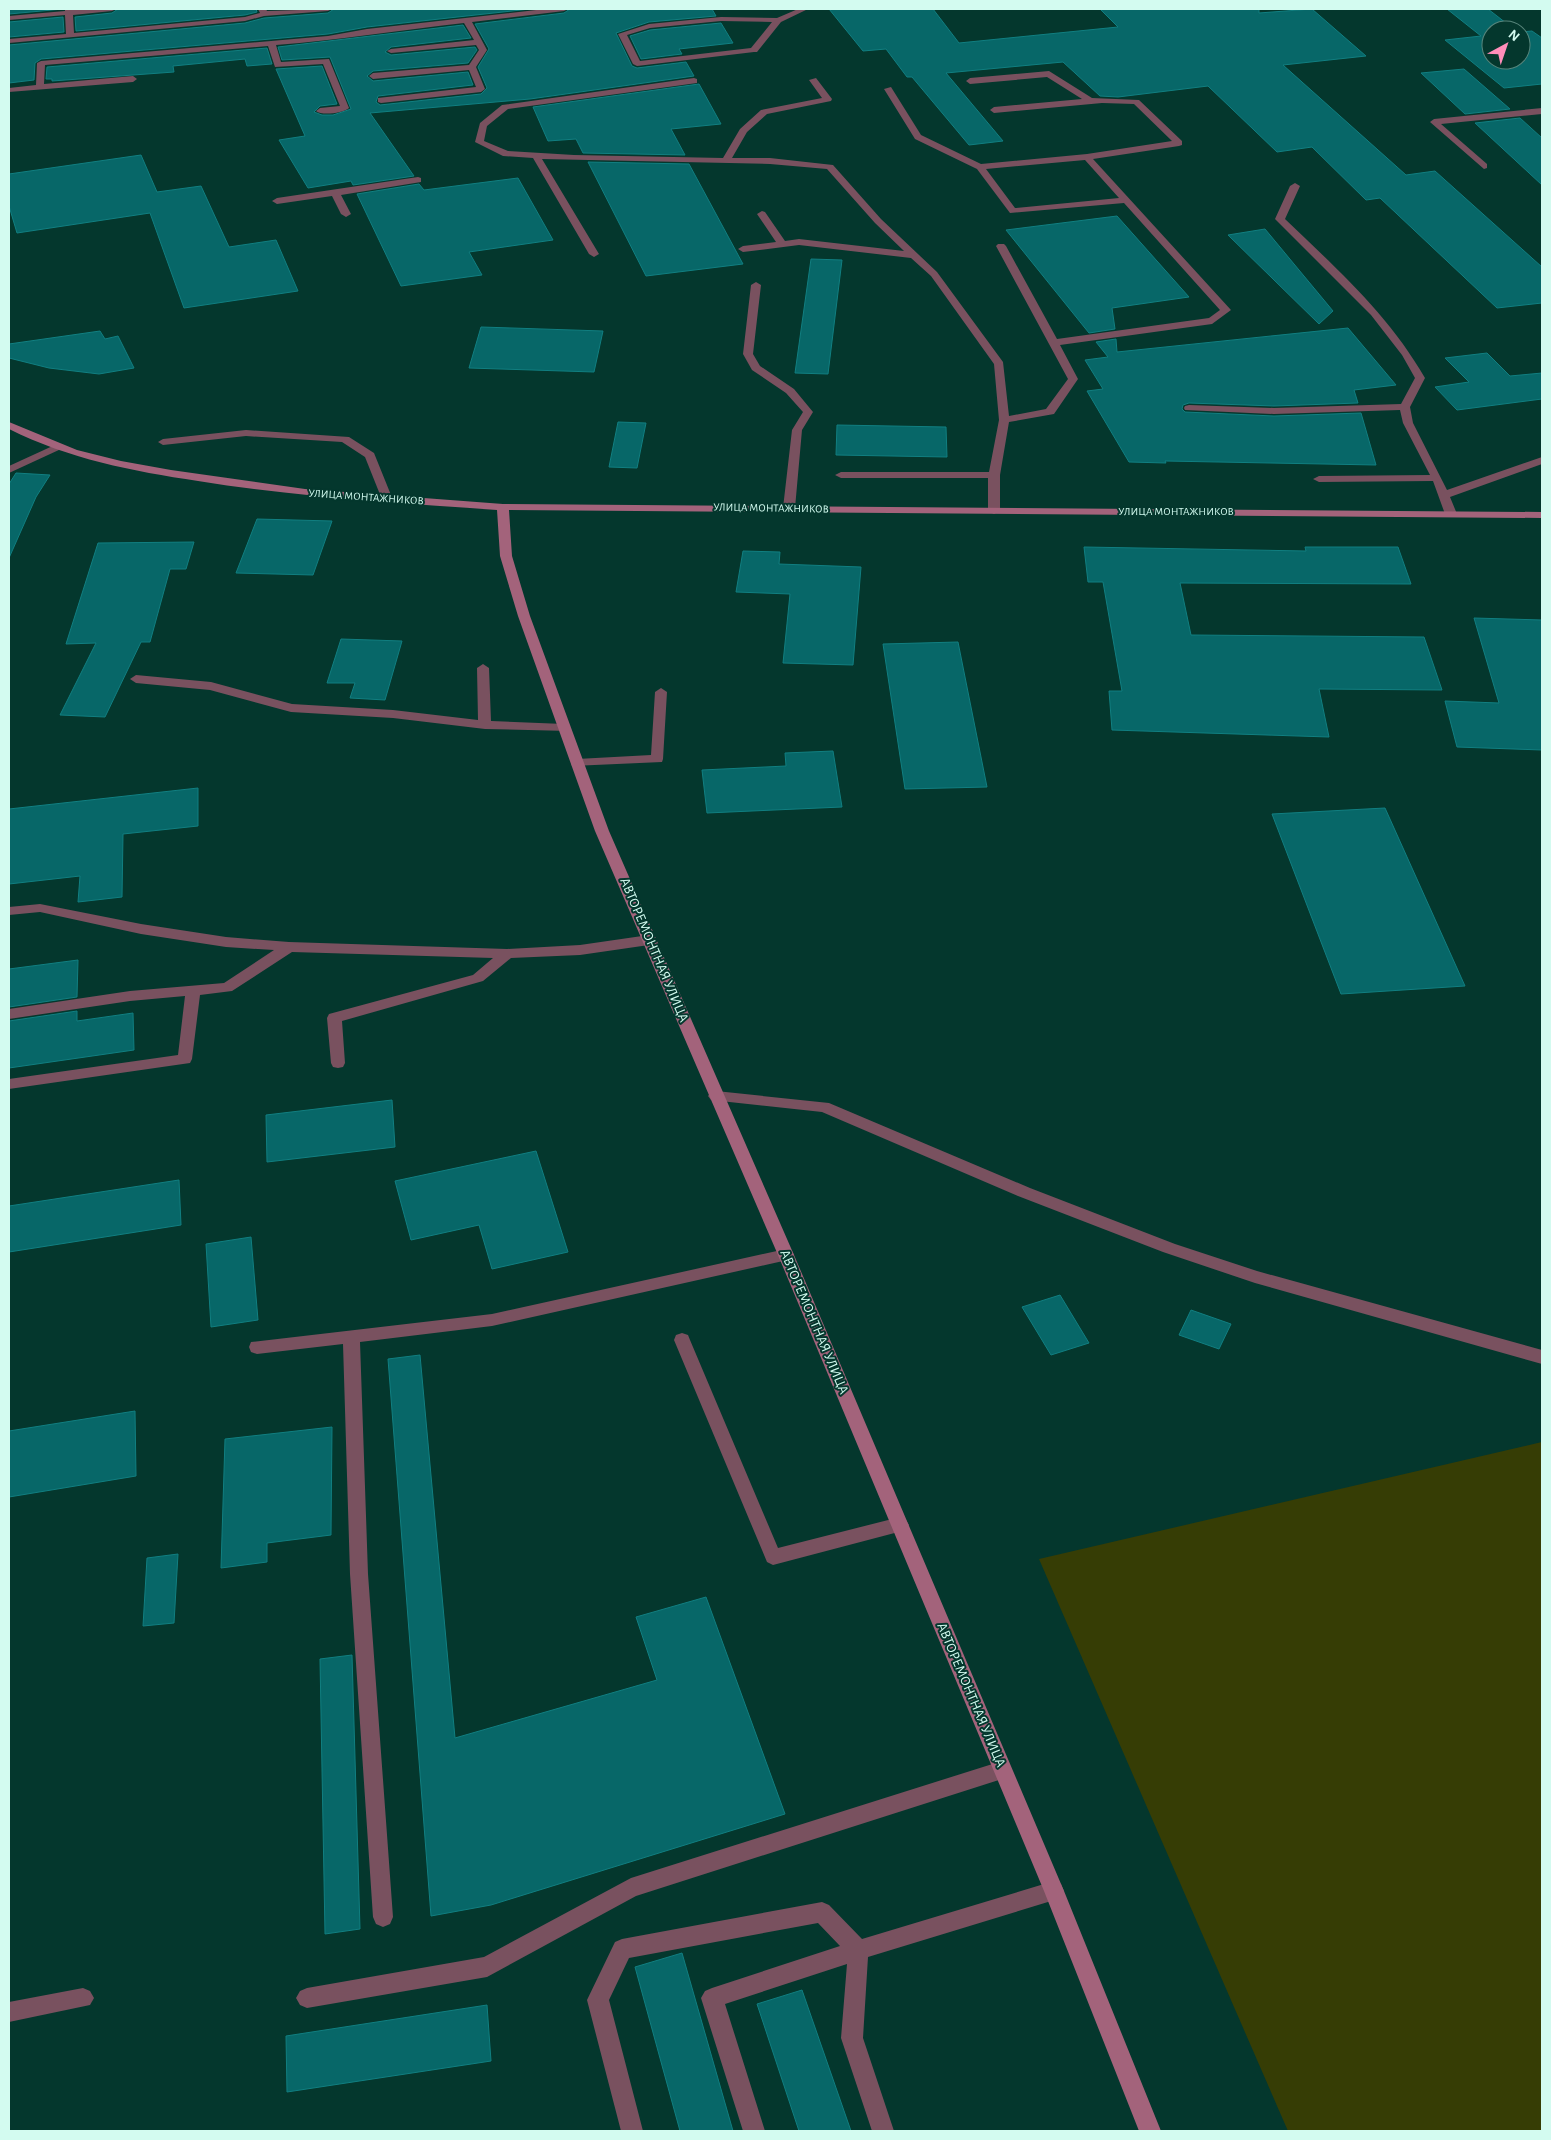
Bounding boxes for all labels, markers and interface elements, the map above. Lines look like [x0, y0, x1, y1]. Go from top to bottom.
north arrow [1481, 20, 1531, 70]
text: N [1505, 27, 1522, 44]
street label: УЛИЦА МОНТАЖНИКОВ [308, 487, 424, 507]
street label: УЛИЦА МОНТАЖНИКОВ [713, 501, 829, 515]
street label: УЛИЦА МОНТАЖНИКОВ [1118, 506, 1234, 517]
street label: АВТОРЕМОНТНАЯ УЛИЦА [617, 876, 691, 1024]
street label: АВТОРЕМОНТНАЯ УЛИЦА [777, 1248, 851, 1396]
street label: АВТОРЕМОНТНАЯ УЛИЦА [934, 1621, 1008, 1769]

